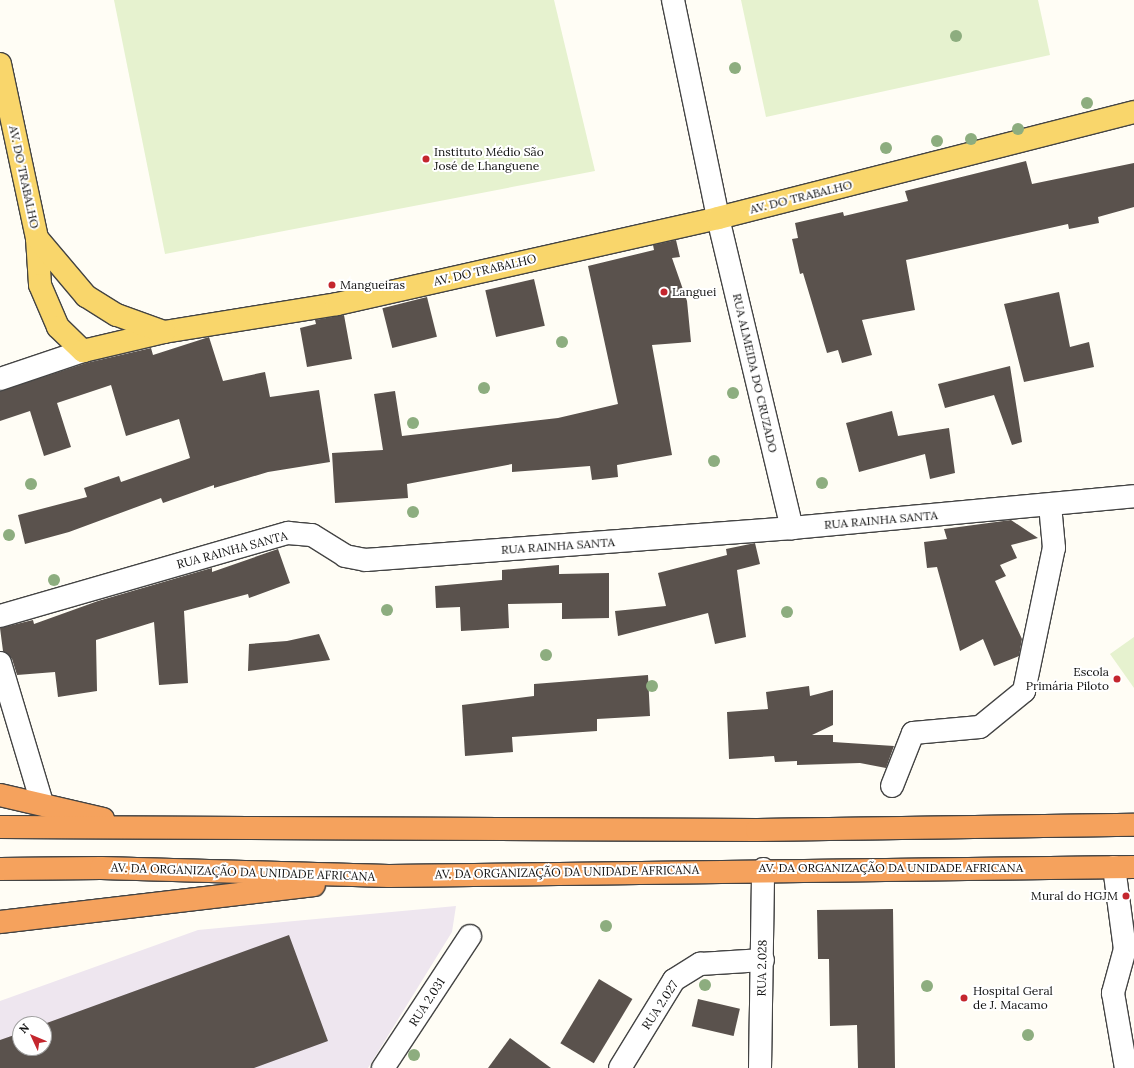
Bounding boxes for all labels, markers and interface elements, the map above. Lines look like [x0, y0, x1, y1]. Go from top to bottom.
street label: AV. DO TRABALHO [6, 124, 42, 230]
place label: Instituto Médio São José de Lhanguene [434, 145, 544, 173]
marker: Instituto Médio São José de Lhanguene [421, 154, 431, 164]
street label: AV. DO TRABALHO [748, 177, 854, 217]
street label: AV. DO TRABALHO [432, 251, 538, 289]
place label: Mangueiras [340, 278, 405, 292]
marker: Mangueiras [327, 280, 337, 290]
place label: Languei [672, 285, 716, 299]
marker: Languei [659, 287, 669, 297]
street label: RUA ALMEIDA DO CRUZADO [730, 292, 780, 454]
street label: RUA RAINHA SANTA [824, 508, 938, 532]
street label: RUA RAINHA SANTA [175, 528, 289, 572]
street label: RUA RAINHA SANTA [501, 535, 615, 557]
place label: Escola Primária Piloto [1026, 665, 1109, 693]
marker: Escola Primária Piloto [1112, 674, 1122, 684]
street label: AV. DA ORGANIZAÇÃO DA UNIDADE AFRICANA [111, 860, 375, 884]
street label: AV. DA ORGANIZAÇÃO DA UNIDADE AFRICANA [759, 861, 1023, 875]
street label: AV. DA ORGANIZAÇÃO DA UNIDADE AFRICANA [435, 862, 699, 882]
place label: Mural do HGJM [1031, 889, 1118, 903]
marker: Mural do HGJM [1121, 891, 1131, 901]
street label: RUA 2.028 [754, 940, 770, 996]
street label: RUA 2.031 [406, 975, 448, 1029]
street label: RUA 2.027 [639, 978, 681, 1032]
place label: Hospital Geral de J. Macamo [973, 984, 1053, 1012]
marker: Hospital Geral de J. Macamo [958, 992, 970, 1004]
north arrow [12, 1016, 52, 1056]
text: N [16, 1020, 32, 1036]

